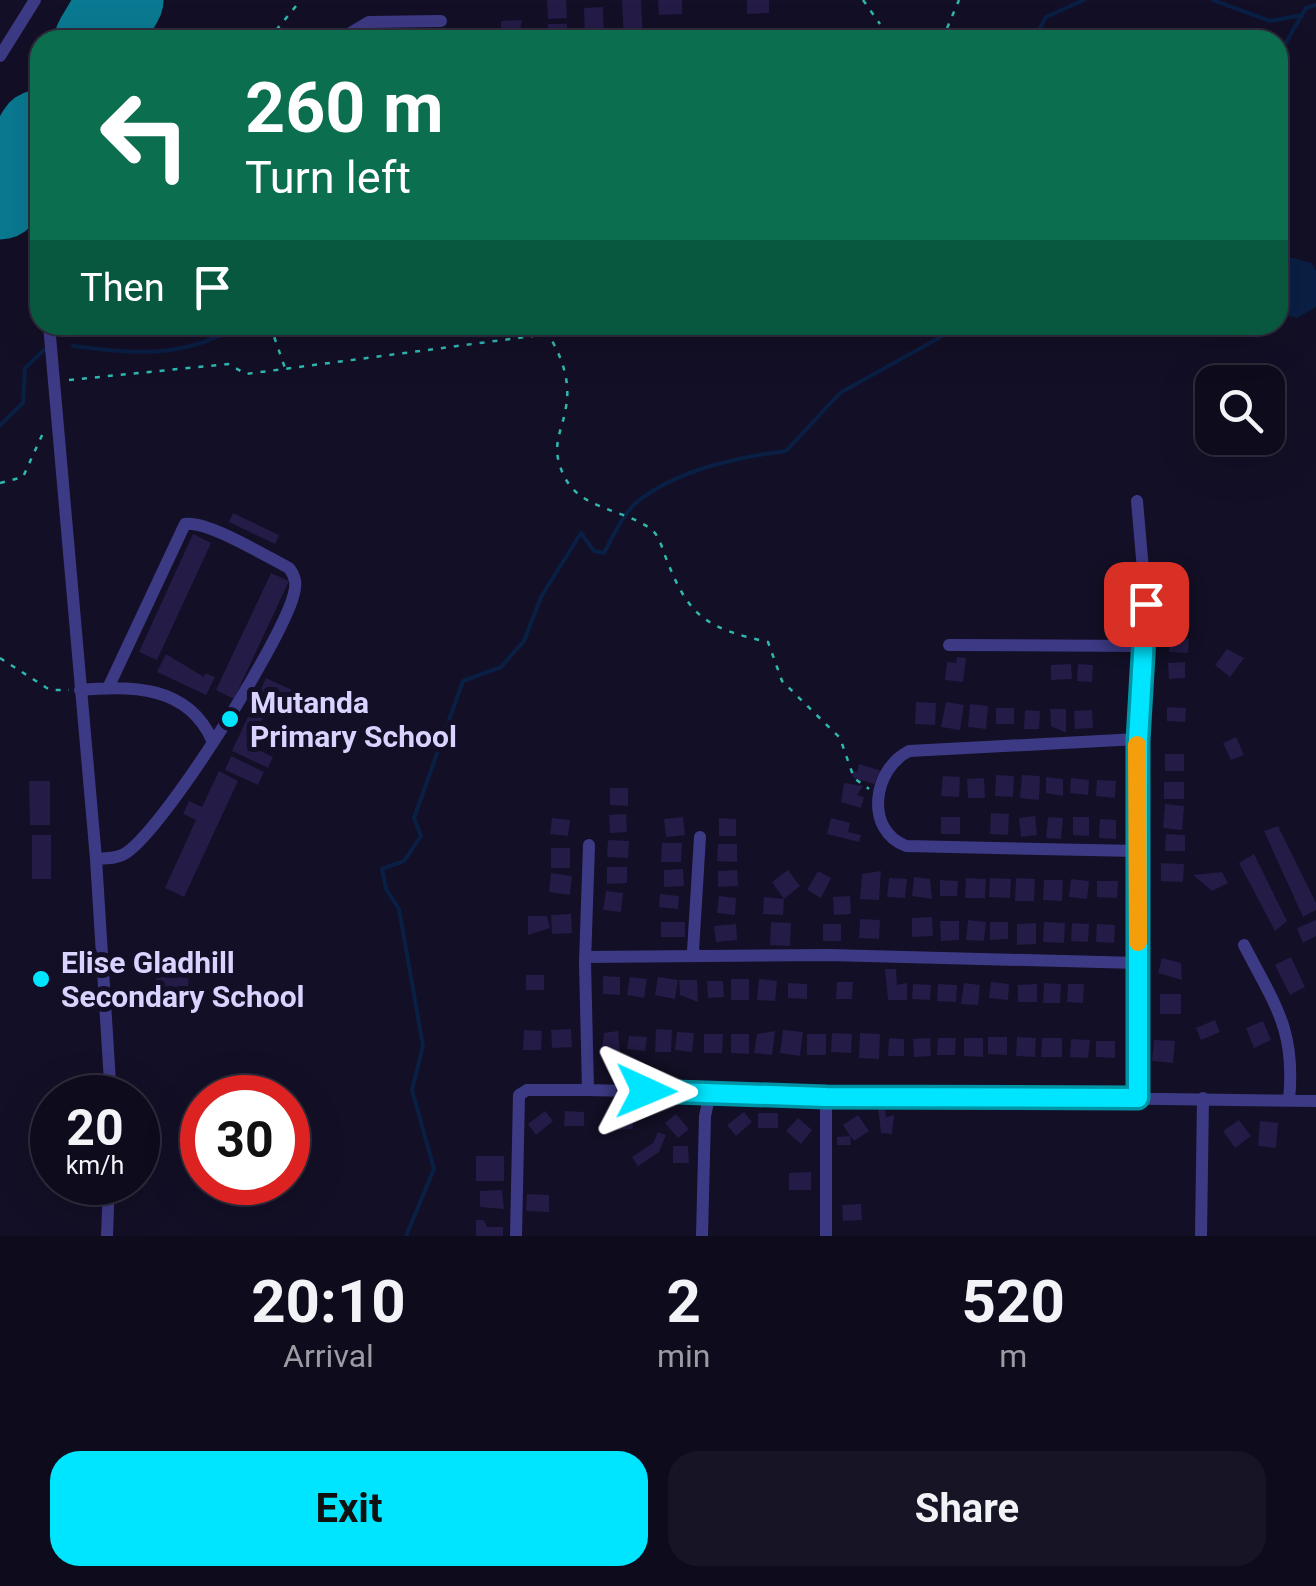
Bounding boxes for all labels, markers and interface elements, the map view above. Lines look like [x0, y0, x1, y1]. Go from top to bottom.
text: 260 m [245, 67, 444, 149]
icon: left [80, 70, 210, 200]
text: Turn left [245, 151, 411, 204]
icon: arrive [185, 260, 240, 315]
text: Then [80, 266, 165, 310]
map controls [1195, 365, 1285, 455]
button: search [1195, 365, 1285, 455]
pin [1104, 562, 1189, 647]
icon: arrive [1119, 577, 1174, 632]
place label: Mutanda Primary School [250, 685, 457, 754]
marker: Mutanda Primary School [219, 708, 241, 730]
place label: Elise Gladhill Secondary School [61, 945, 305, 1014]
marker: Elise Gladhill Secondary School [30, 968, 52, 990]
position arrow [594, 1039, 698, 1143]
speed limit sign: 30 [180, 1075, 310, 1205]
text: 20 [66, 1099, 124, 1157]
text: km/h [66, 1151, 124, 1180]
text: 20:10 [251, 1266, 406, 1337]
text: 2 [666, 1266, 701, 1337]
text: 520 [962, 1266, 1065, 1337]
text: Arrival [283, 1337, 374, 1375]
text: min [657, 1337, 710, 1375]
text: m [999, 1337, 1027, 1375]
button: Exit [50, 1451, 648, 1566]
button: Share [668, 1451, 1266, 1566]

